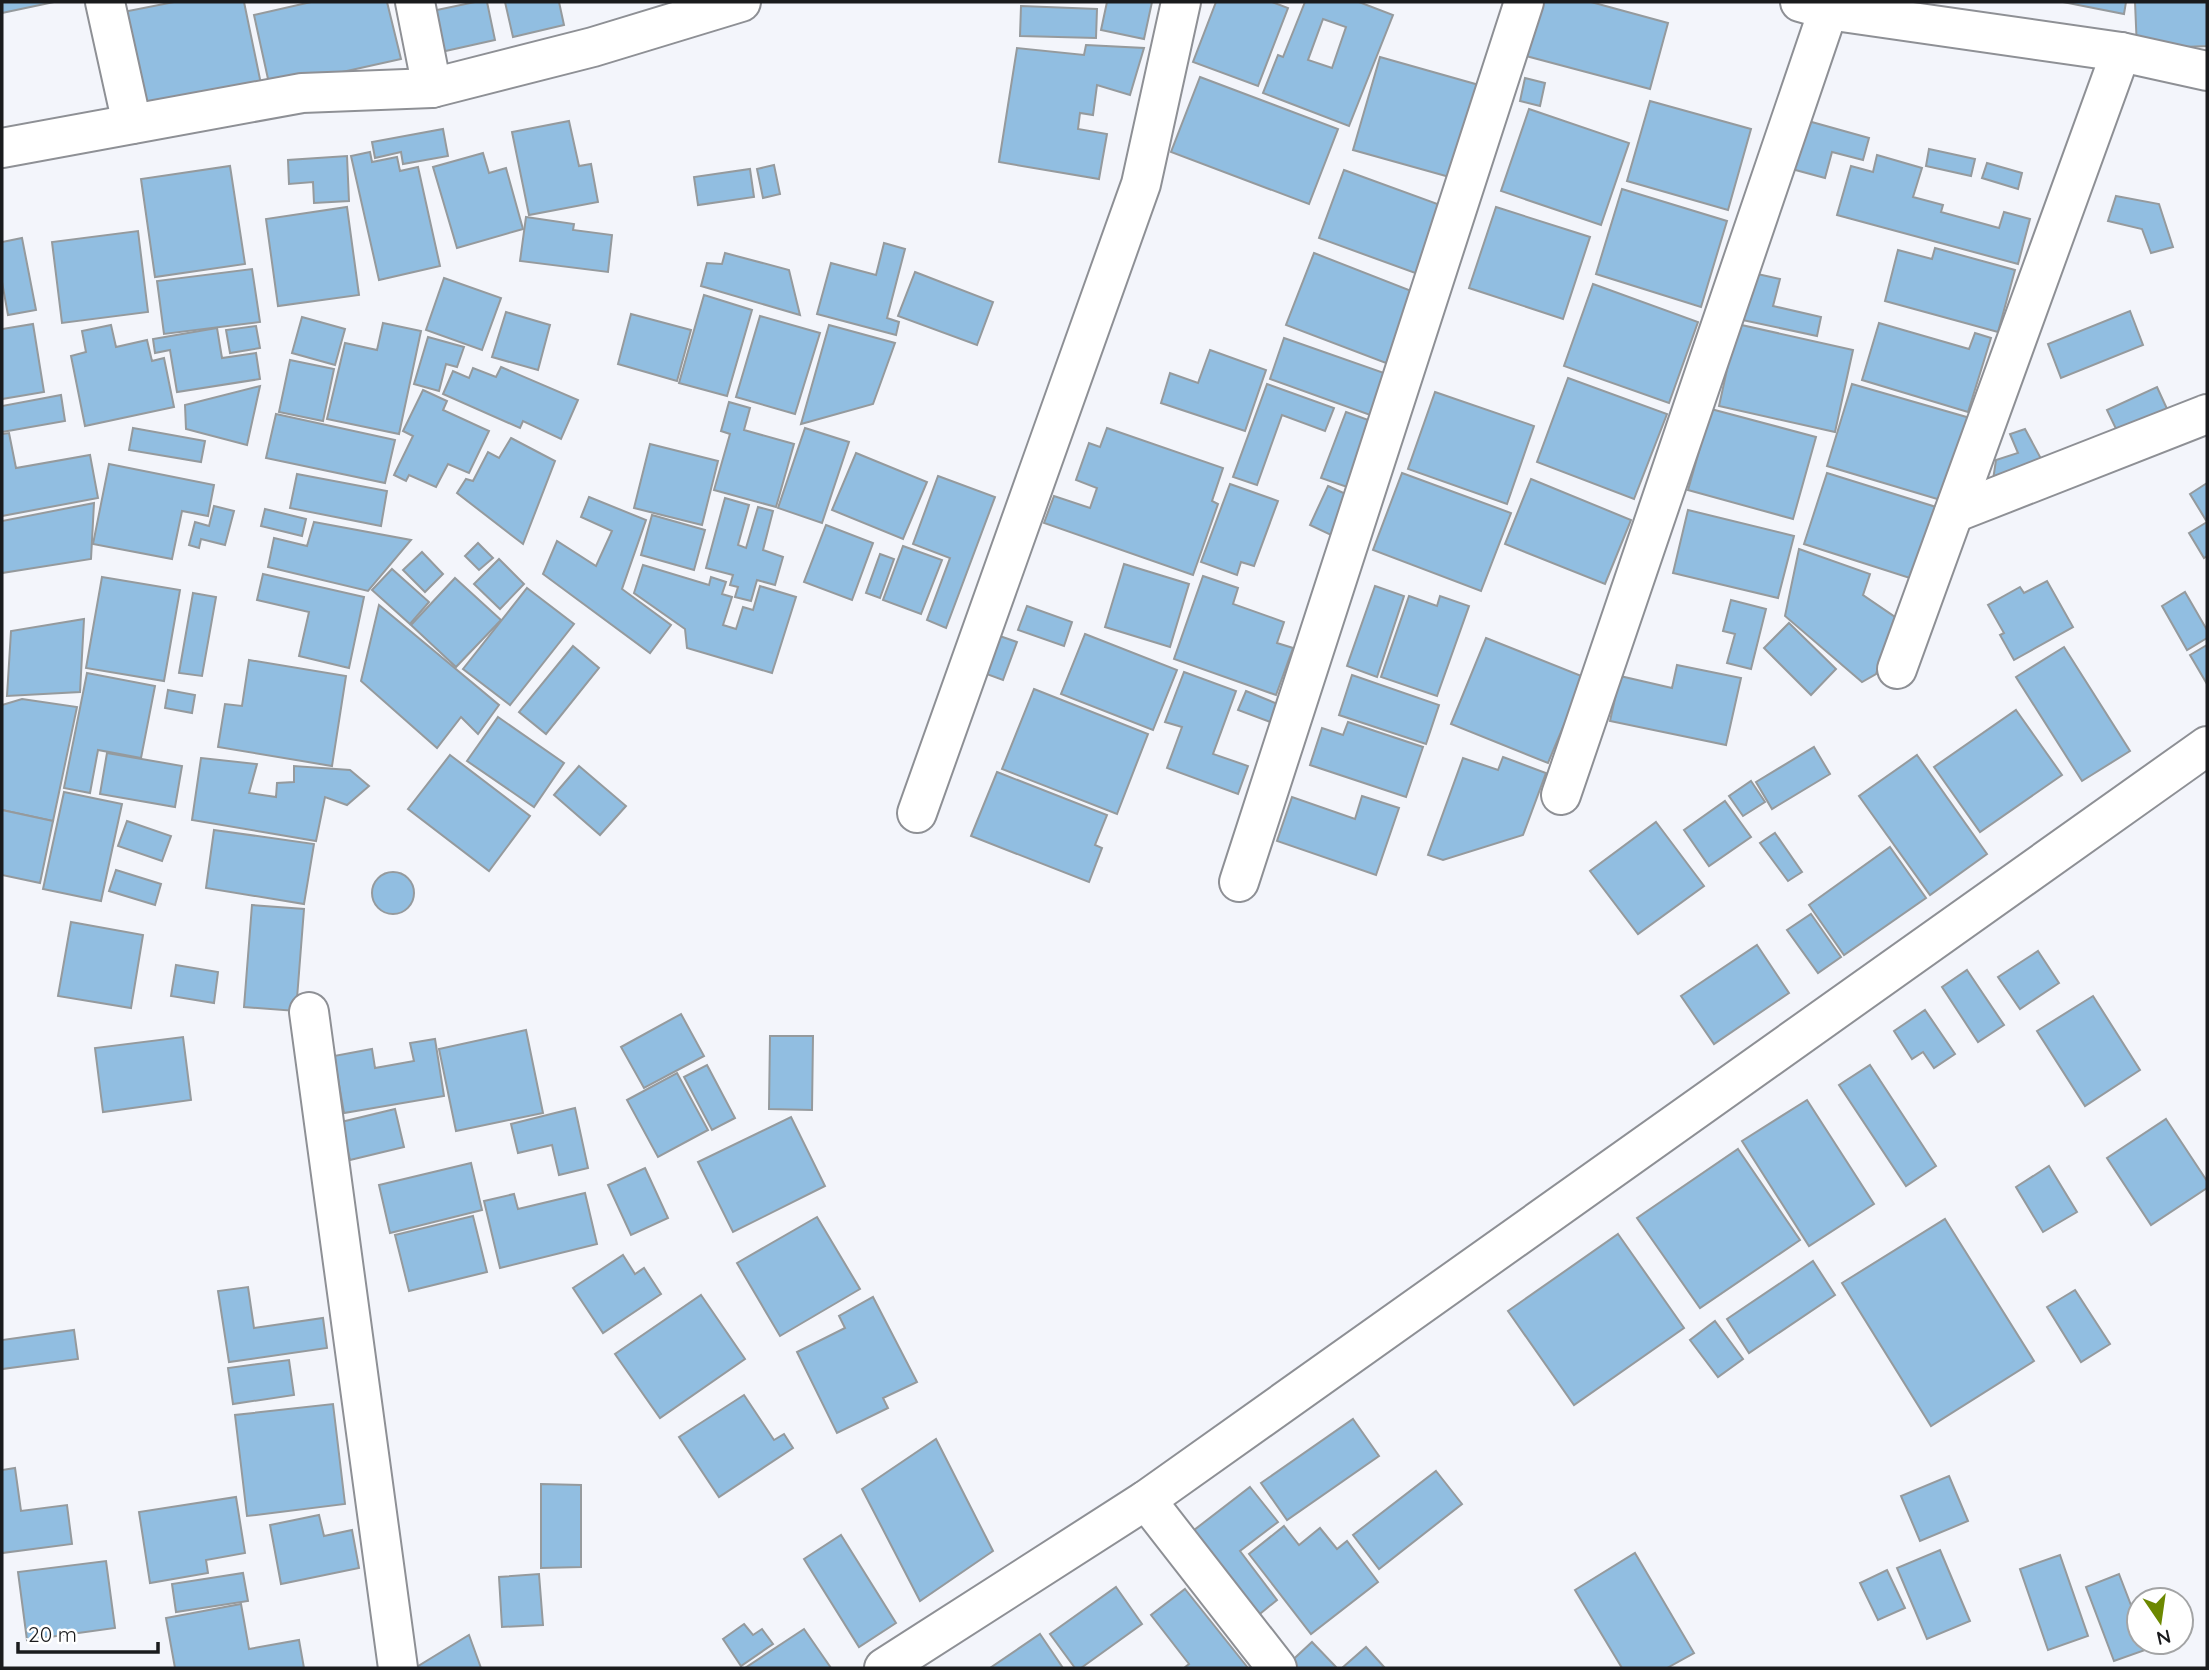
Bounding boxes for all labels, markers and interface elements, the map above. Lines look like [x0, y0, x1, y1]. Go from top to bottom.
north arrow [2125, 1586, 2195, 1656]
scale bar [18, 1610, 158, 1654]
text: 20 m [28, 1621, 77, 1647]
text: N [2154, 1624, 2173, 1651]

